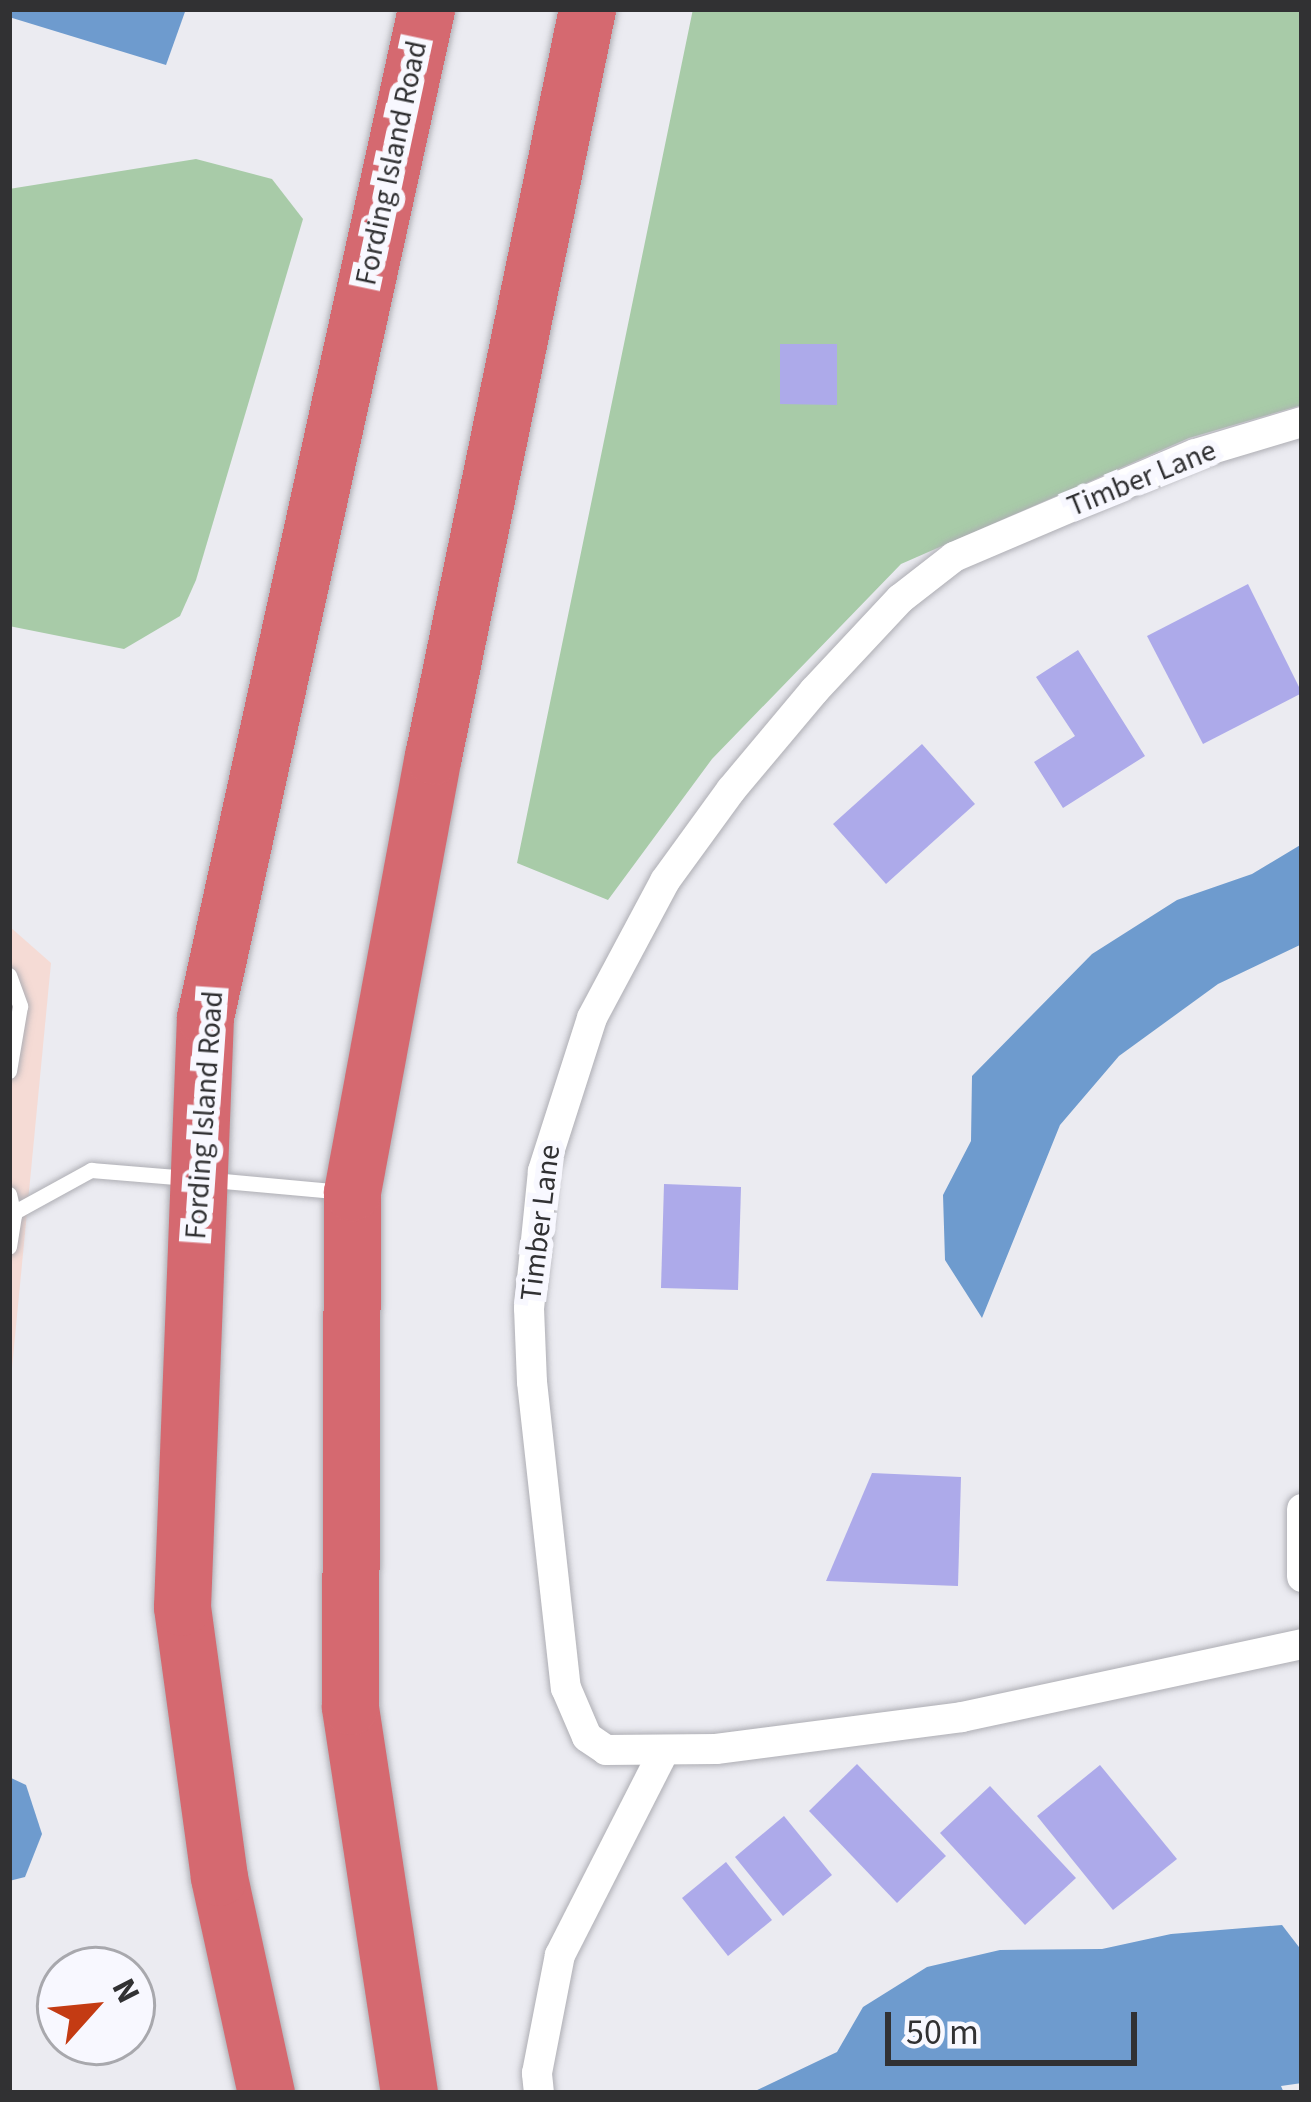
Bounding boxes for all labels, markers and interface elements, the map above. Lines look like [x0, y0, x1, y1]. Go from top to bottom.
street label: Fording Island Road [349, 37, 435, 289]
street label: Timber Lane [1062, 433, 1222, 525]
street label: Fording Island Road [178, 990, 232, 1240]
street label: Timber Lane [514, 1143, 568, 1303]
north arrow [36, 1946, 156, 2066]
text: N [100, 1970, 152, 2011]
scale bar [891, 1988, 1143, 2062]
text: 50 m [906, 2007, 979, 2058]

